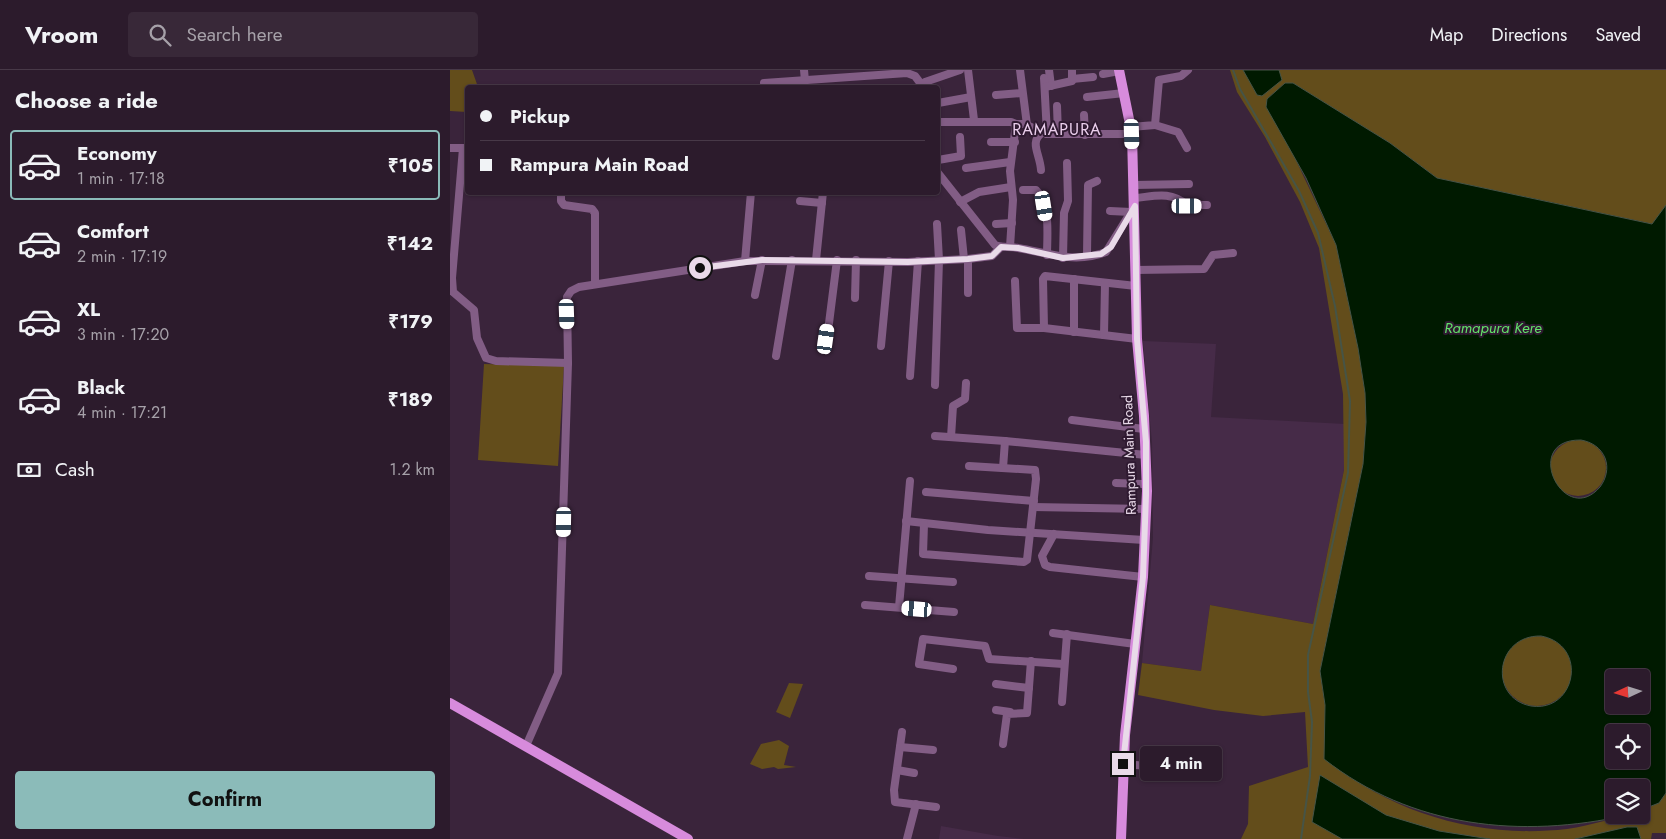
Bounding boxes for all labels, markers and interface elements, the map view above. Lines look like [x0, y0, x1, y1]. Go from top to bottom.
search box [128, 12, 478, 57]
text: Vroom [25, 17, 98, 52]
icon: search [146, 21, 174, 49]
text: Search here [186, 21, 283, 48]
text: Map [1430, 22, 1463, 48]
text: Directions [1491, 22, 1567, 48]
text: Saved [1595, 22, 1641, 48]
text: Choose a ride [15, 84, 158, 116]
text: Pickup [510, 103, 570, 130]
district label: RAMAPURA [1012, 118, 1102, 141]
car [1123, 119, 1140, 149]
text: Economy [77, 140, 157, 167]
icon: car [17, 143, 62, 188]
text: Rampura Main Road [510, 151, 689, 178]
text: ₹105 [388, 152, 433, 179]
text: 1 min · 17:18 [77, 167, 165, 190]
car [1034, 190, 1053, 222]
car [1172, 199, 1202, 214]
text: Comfort [77, 218, 149, 245]
icon: car [17, 221, 62, 266]
text: ₹142 [387, 230, 433, 257]
text: 2 min · 17:19 [77, 245, 167, 268]
route start [689, 257, 711, 279]
text: XL [77, 296, 100, 323]
icon: car [17, 299, 62, 344]
car [558, 299, 575, 329]
text: ₹179 [388, 308, 433, 335]
water label: Ramapura Kere [1444, 317, 1542, 339]
text: 3 min · 17:20 [77, 323, 169, 346]
car [816, 323, 835, 355]
text: Black [77, 374, 125, 401]
icon: car [17, 377, 62, 422]
text: ₹189 [388, 386, 433, 413]
street label: Rampura Main Road [1117, 395, 1141, 515]
text: 4 min · 17:21 [77, 401, 167, 424]
icon: cash [15, 456, 43, 484]
text: Cash [55, 456, 95, 483]
text: 1.2 km [390, 458, 435, 481]
car [556, 507, 571, 537]
car [901, 600, 932, 618]
north arrow [1605, 669, 1650, 714]
map controls [1605, 669, 1650, 824]
button: locate [1605, 724, 1650, 769]
callout: 4 min [1140, 746, 1223, 782]
text: 4 min [1160, 752, 1202, 775]
route end [1112, 753, 1134, 775]
button: Confirm [15, 771, 435, 829]
button: layers [1605, 779, 1650, 824]

